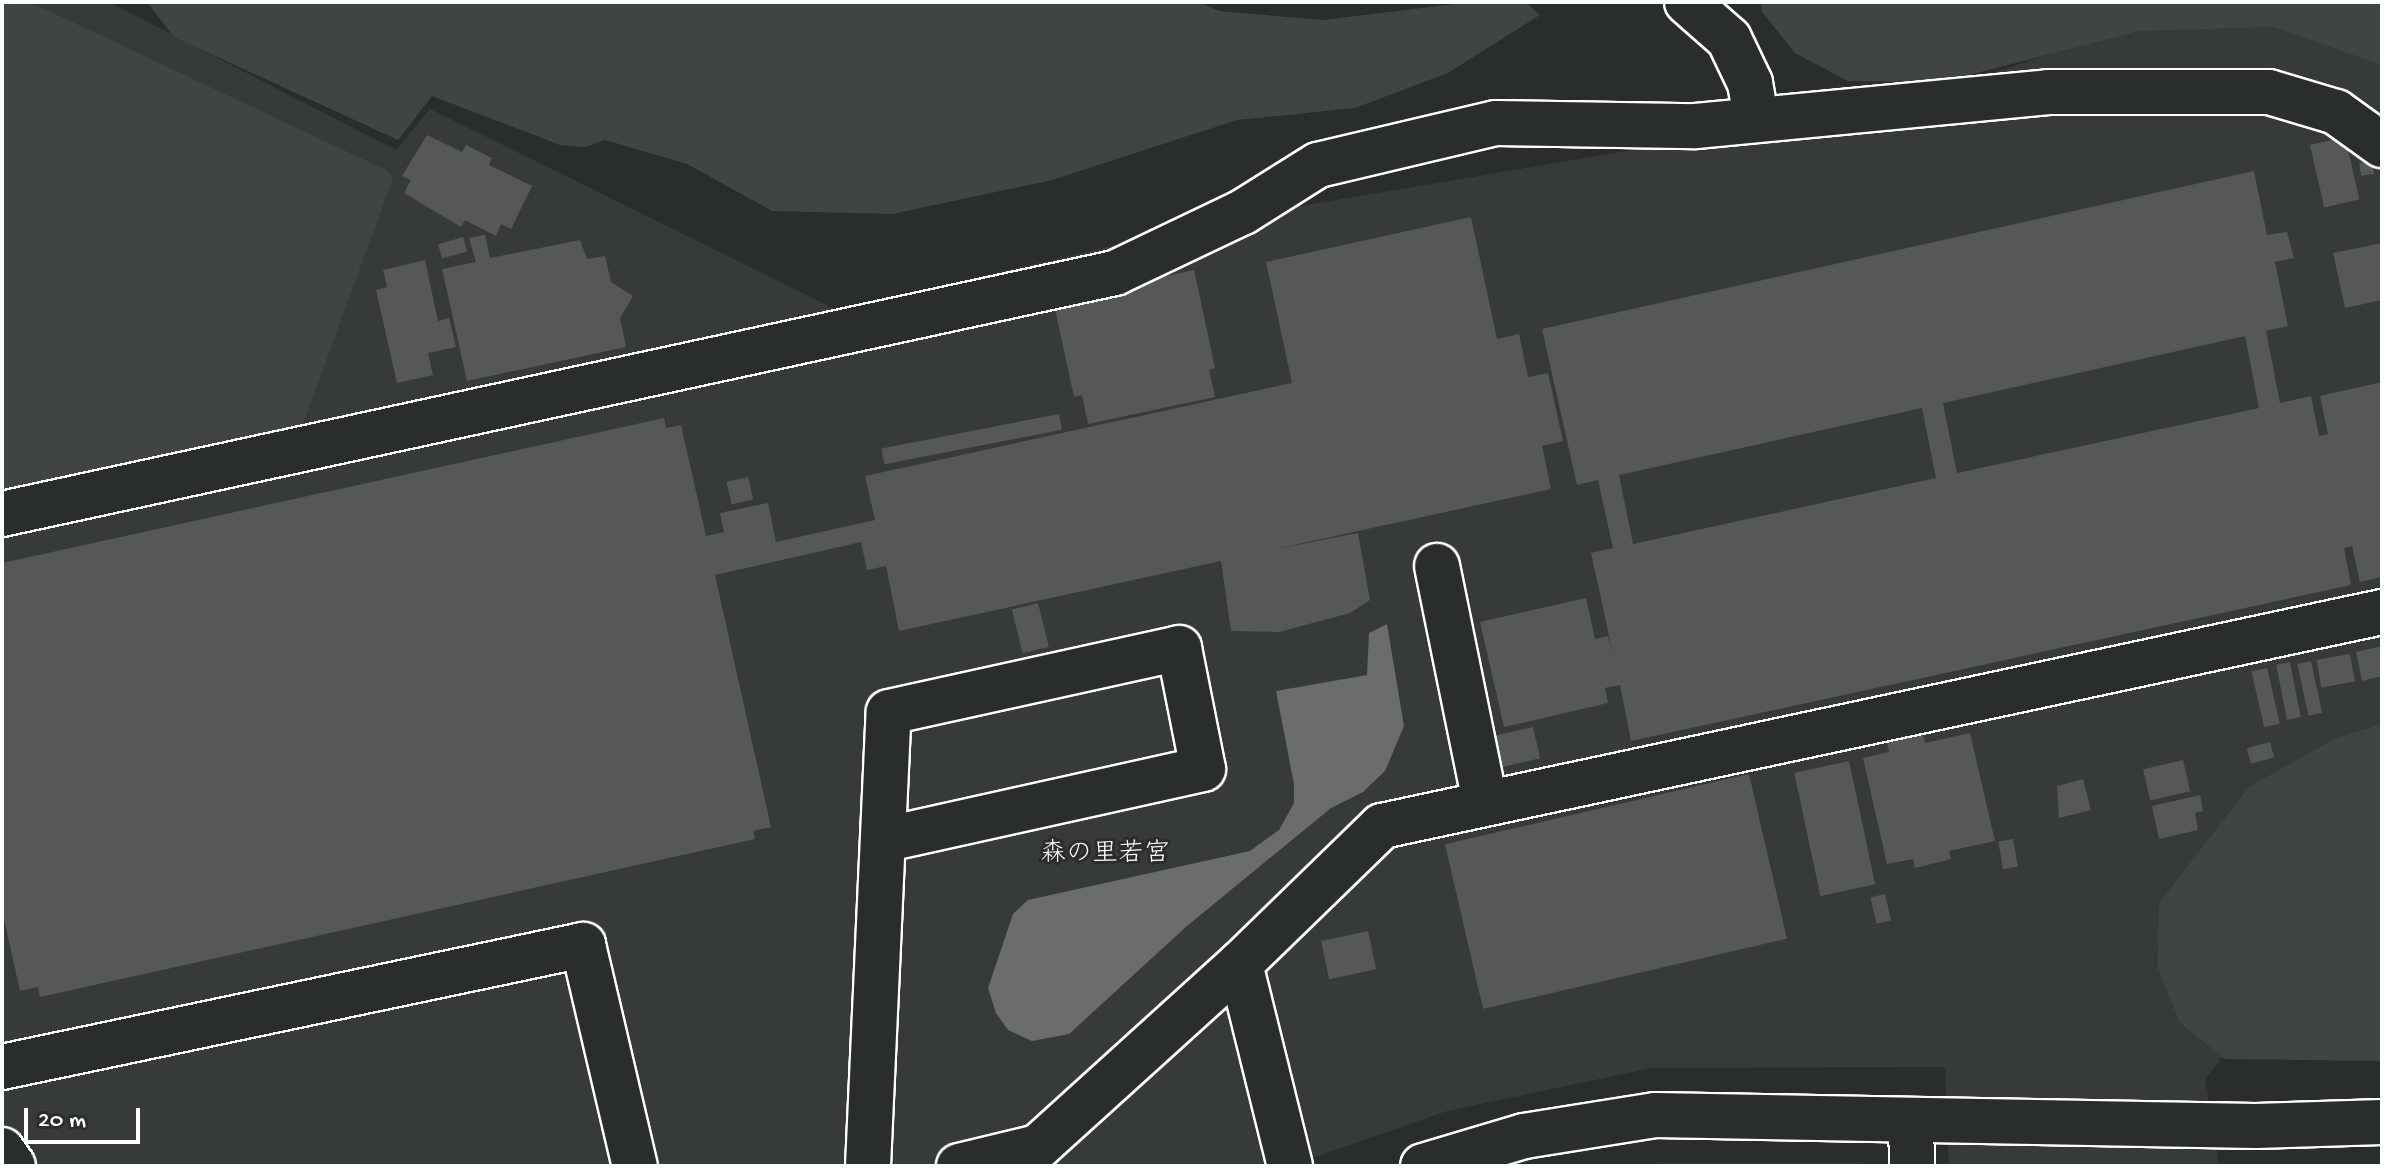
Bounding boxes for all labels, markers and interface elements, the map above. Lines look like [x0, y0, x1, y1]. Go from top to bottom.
district label: 森の里若宮 [1040, 840, 1170, 872]
scale bar [28, 1092, 144, 1142]
text: 20 m [38, 1107, 86, 1136]

